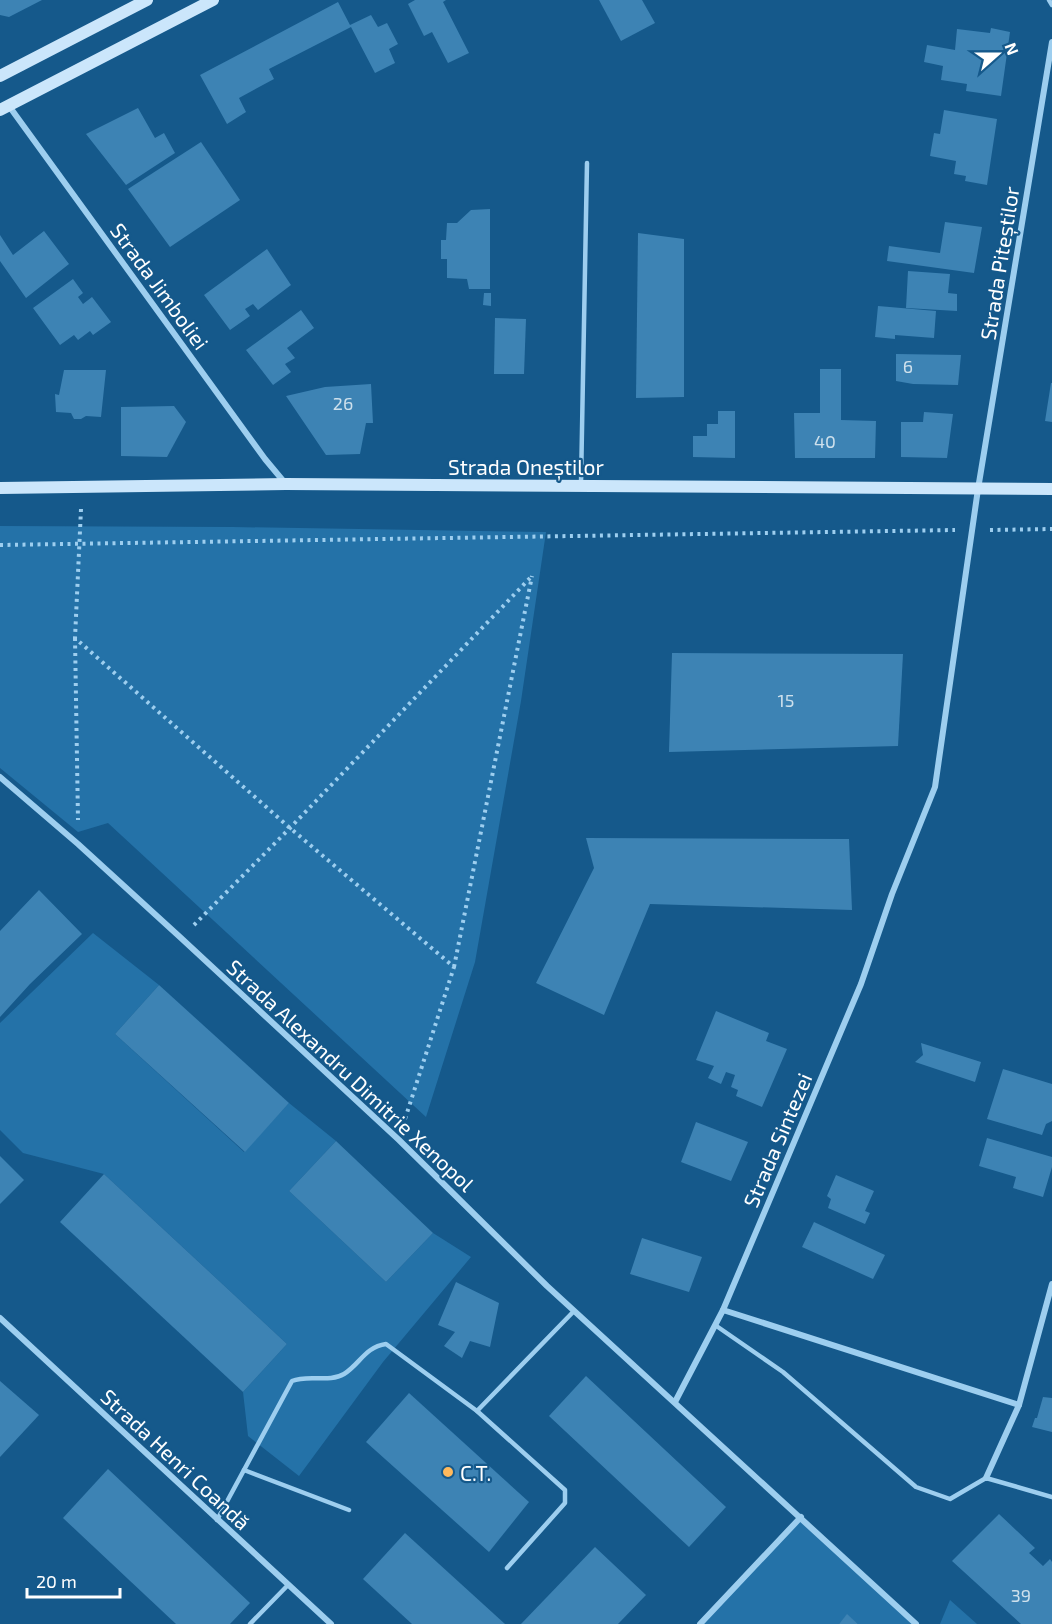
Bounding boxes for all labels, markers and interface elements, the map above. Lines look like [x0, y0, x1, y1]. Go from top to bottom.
north arrow [968, 24, 1028, 84]
text: N [1002, 40, 1023, 57]
street label: Strada Piteștilor [975, 184, 1026, 342]
street label: Strada Jimboliei [106, 218, 214, 354]
house number: 6 [903, 355, 913, 377]
house number: 26 [333, 392, 353, 414]
house number: 40 [814, 430, 836, 452]
street label: Strada Oneștilor [448, 454, 604, 481]
house number: 15 [778, 689, 794, 711]
street label: Strada Alexandru Dimitrie Xenopol [222, 954, 480, 1197]
street label: Strada Sintezei [737, 1069, 817, 1211]
street label: Strada Henri Coandă [96, 1383, 256, 1535]
place label: C.T. [460, 1460, 491, 1485]
marker: C.T. [441, 1465, 455, 1479]
scale bar [27, 1561, 120, 1599]
text: 20 m [36, 1570, 77, 1592]
house number: 39 [1011, 1584, 1031, 1606]

